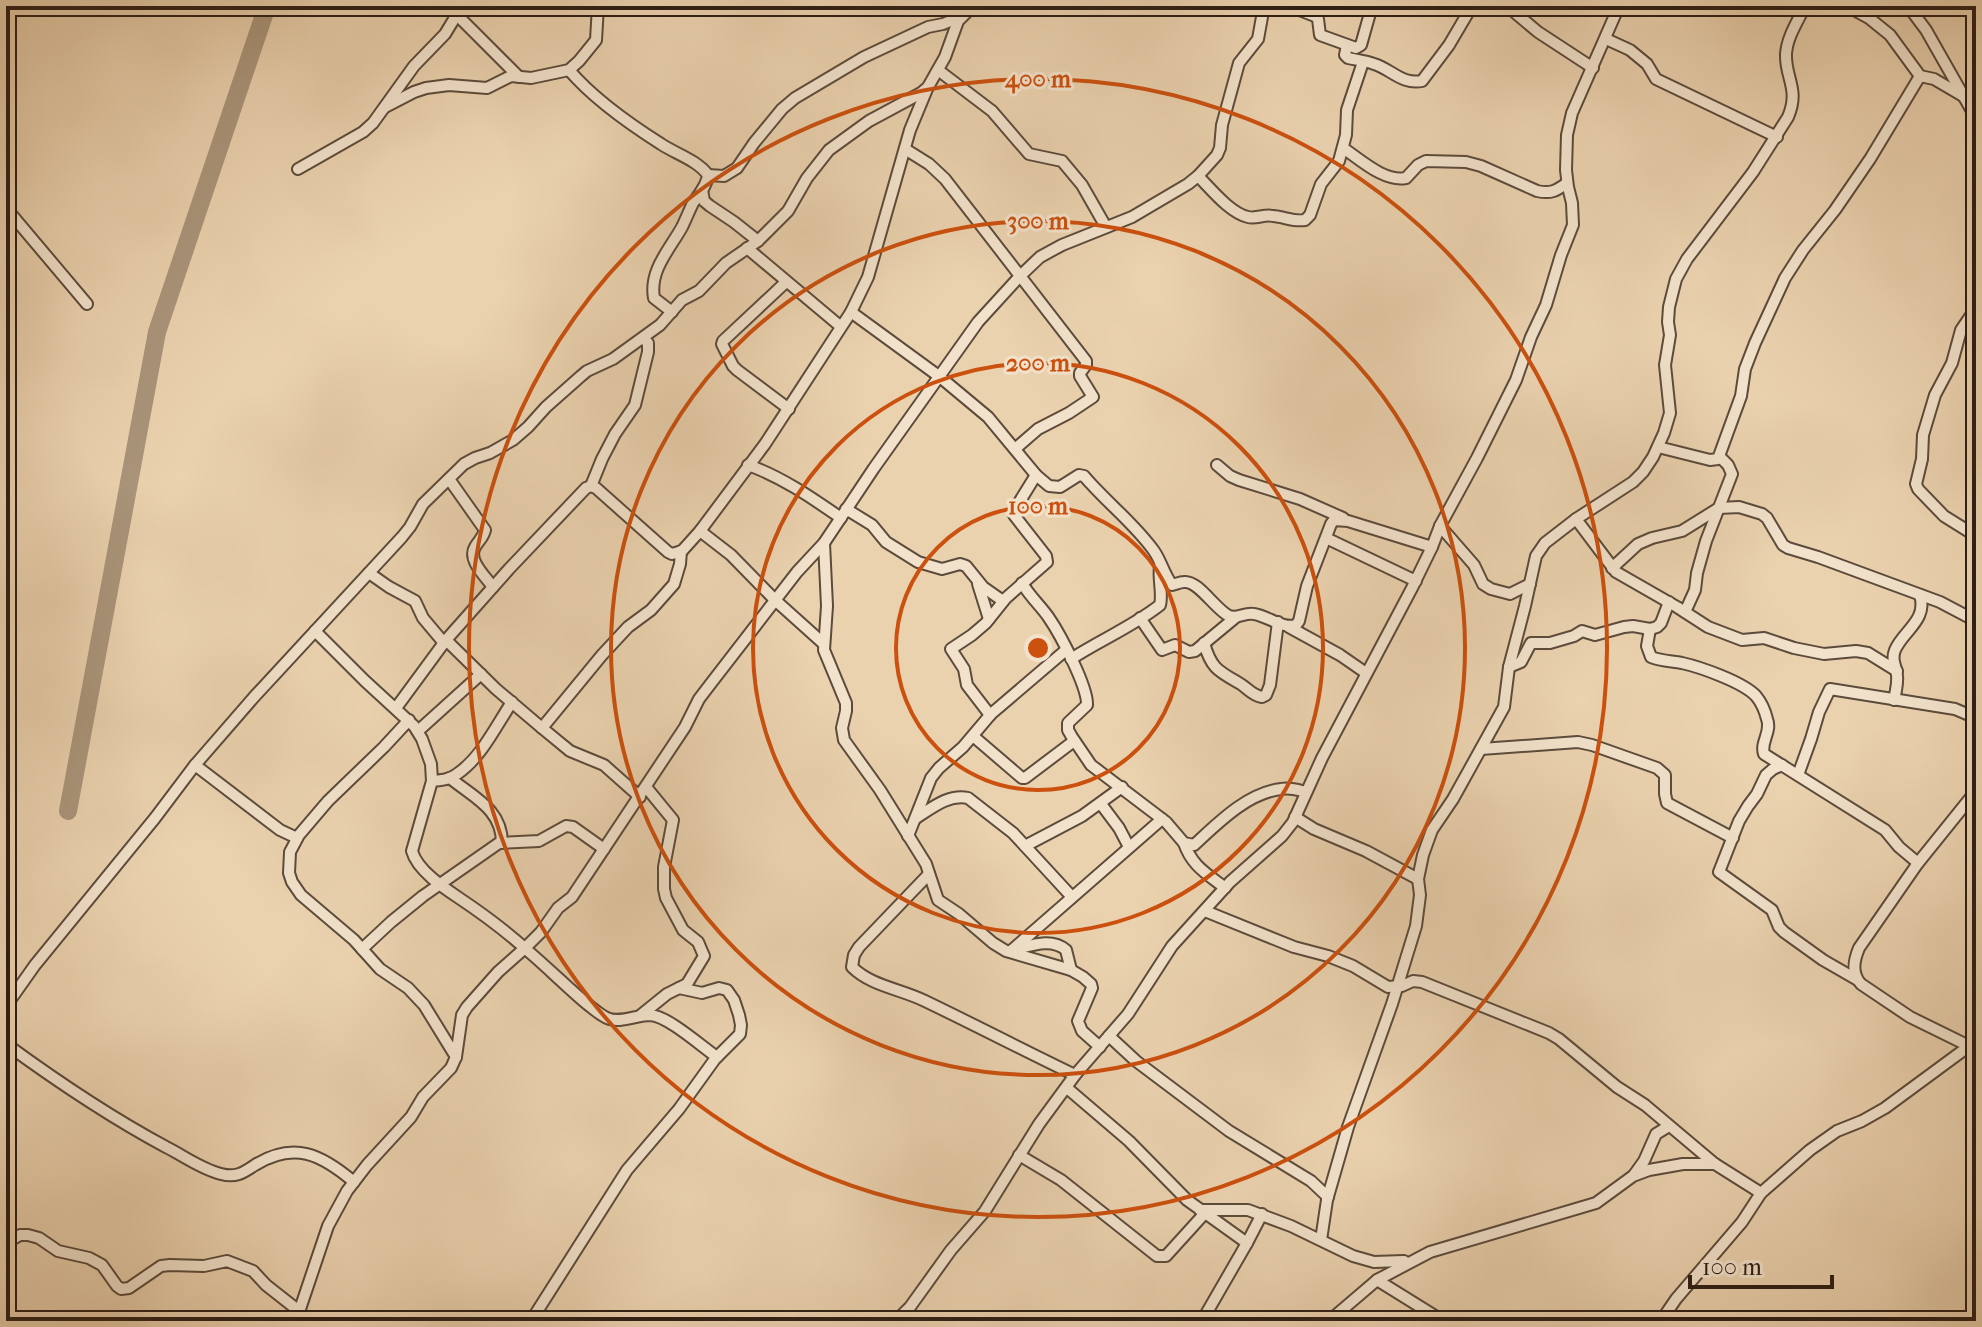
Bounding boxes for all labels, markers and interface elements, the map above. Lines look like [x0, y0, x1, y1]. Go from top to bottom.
text: 400 m [1004, 65, 1072, 94]
text: 300 m [1007, 207, 1070, 235]
text: 200 m [1006, 349, 1071, 377]
text: 100 m [1008, 492, 1069, 520]
centre of rings [1024, 634, 1052, 662]
scale bar [1690, 1239, 1832, 1289]
text: 100 m [1702, 1253, 1762, 1281]

